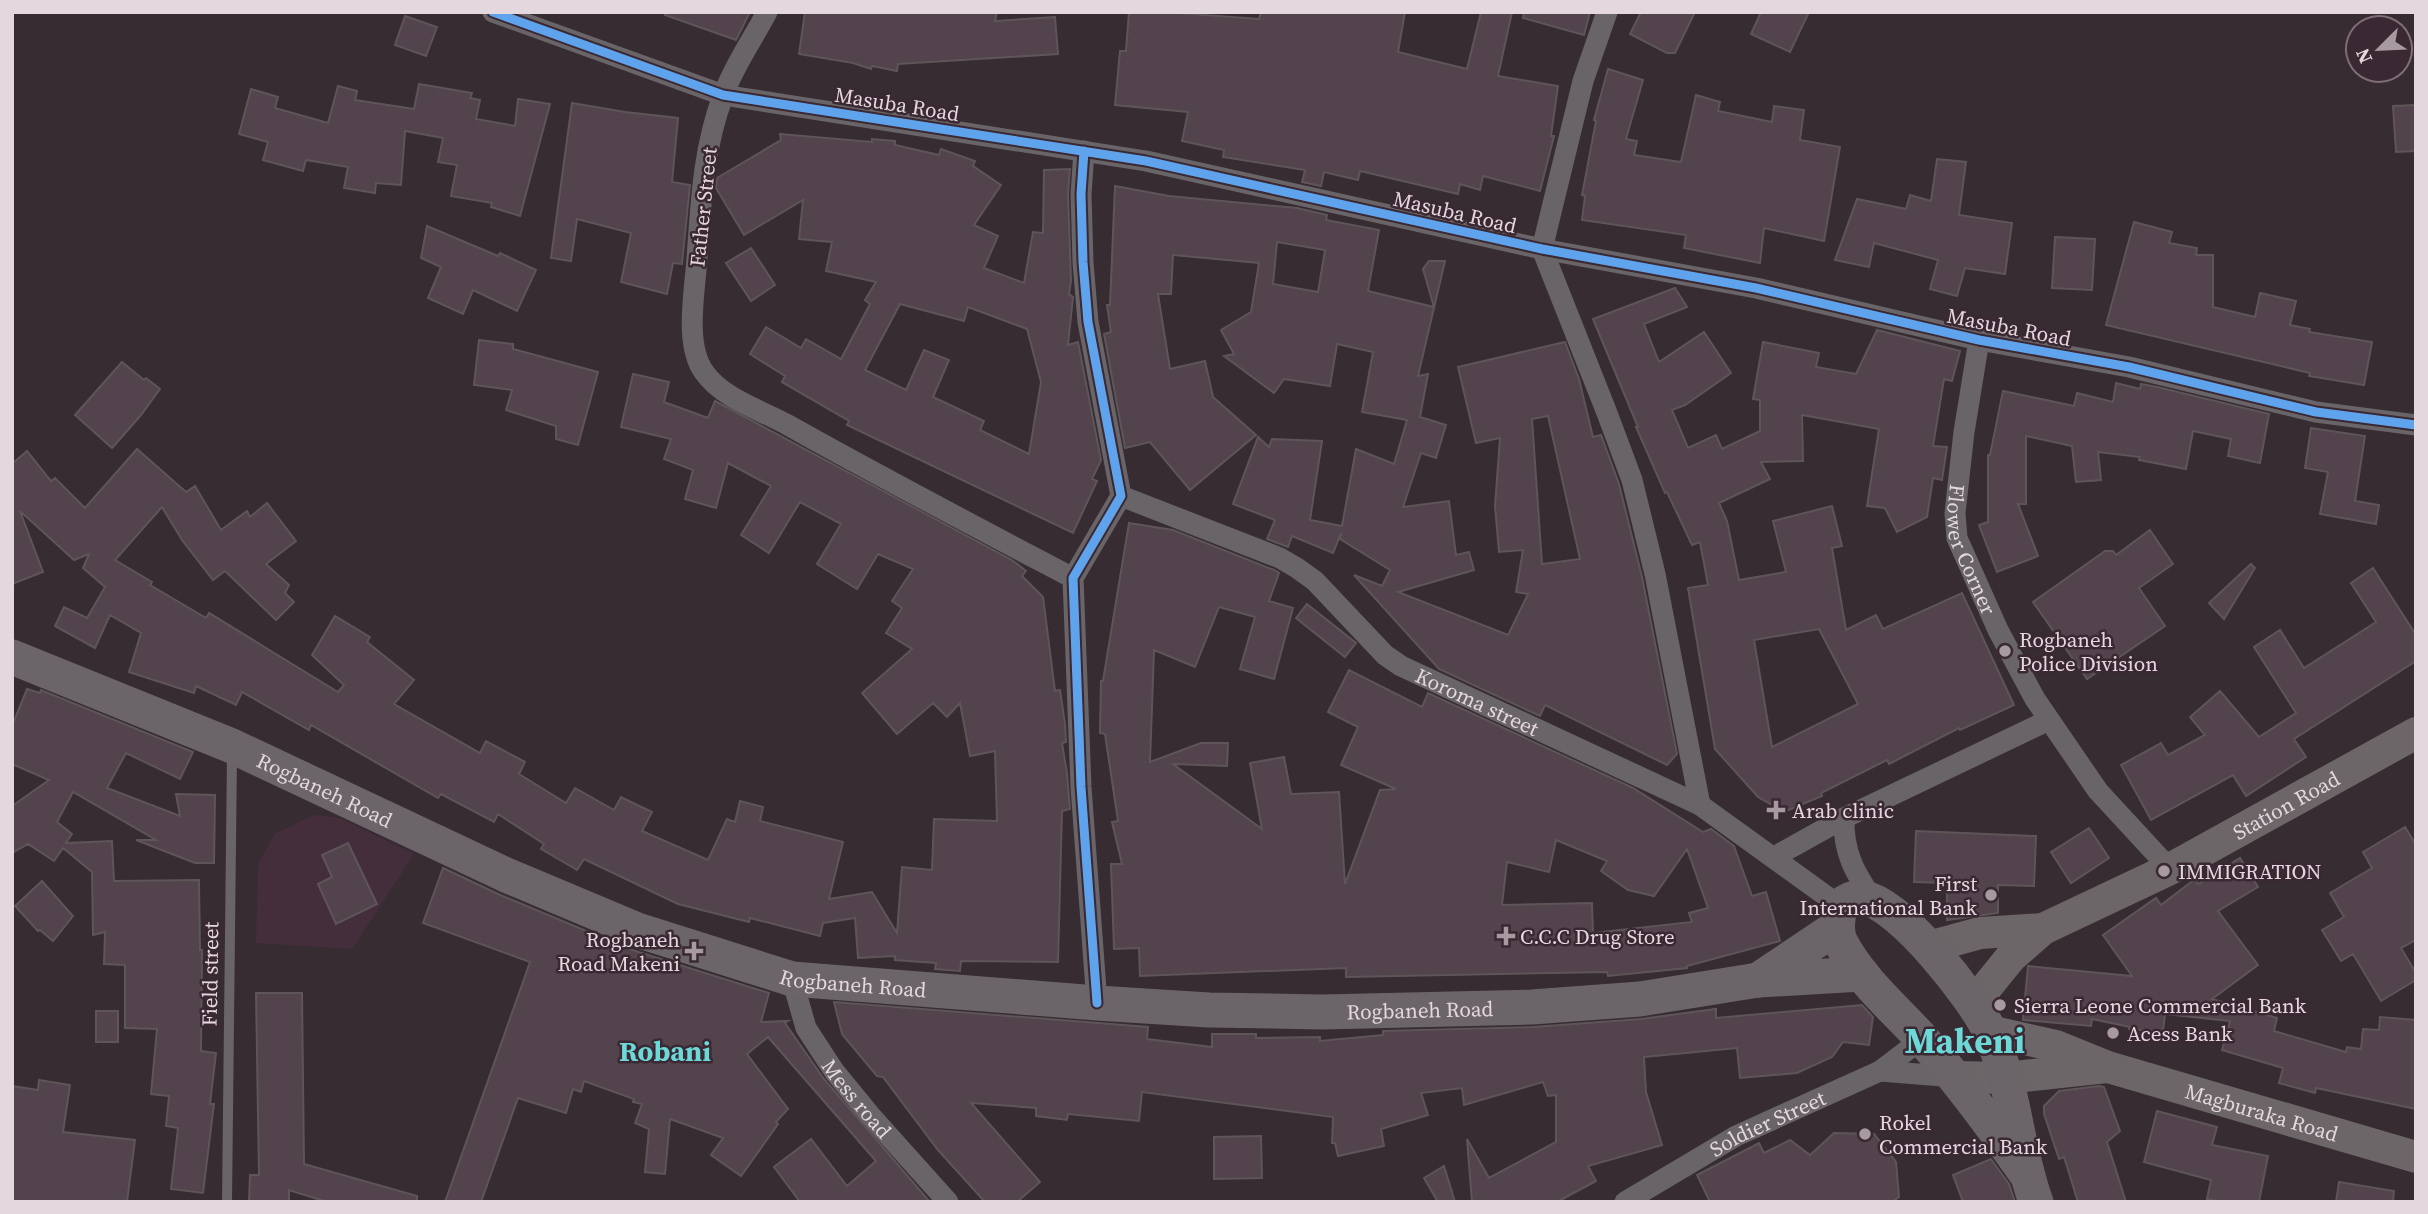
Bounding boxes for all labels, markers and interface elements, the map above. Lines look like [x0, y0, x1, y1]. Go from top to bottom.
north arrow [2344, 14, 2414, 84]
text: N [2349, 44, 2378, 68]
street label: Masuba Road [833, 80, 962, 128]
street label: Father Street [682, 146, 724, 268]
street label: Masuba Road [1390, 184, 1520, 240]
street label: Masuba Road [1944, 301, 2074, 353]
street label: Flower Corner [1940, 483, 2004, 619]
place label: Rogbaneh Police Division [2019, 625, 2158, 678]
marker: Rogbaneh Police Division [1997, 643, 2013, 659]
street label: Koroma street [1411, 660, 1544, 743]
street label: Rogbaneh Road [252, 745, 398, 834]
street label: Station Road [2227, 764, 2345, 846]
place label: Arab clinic [1792, 796, 1894, 825]
marker: Arab clinic [1766, 800, 1786, 820]
place label: IMMIGRATION [2178, 857, 2321, 886]
marker: IMMIGRATION [2156, 863, 2172, 879]
place label: First International Bank [1800, 869, 1978, 922]
marker: First International Bank [1983, 887, 1999, 903]
street label: Field street [195, 921, 225, 1027]
place label: C.C.C Drug Store [1520, 922, 1675, 951]
place label: Rogbaneh Road Makeni [558, 925, 680, 978]
marker: C.C.C Drug Store [1498, 928, 1514, 944]
marker: Rogbaneh Road Makeni [686, 943, 702, 959]
street label: Rogbaneh Road [776, 961, 927, 1004]
place label: Sierra Leone Commercial Bank [2014, 991, 2307, 1020]
street label: Rogbaneh Road [1346, 993, 1494, 1026]
marker: Sierra Leone Commercial Bank [1992, 997, 2008, 1013]
district label: Makeni [1905, 1017, 2025, 1065]
place label: Acess Bank [2127, 1019, 2233, 1048]
marker: Acess Bank [2105, 1025, 2121, 1041]
district label: Robani [619, 1032, 711, 1070]
street label: Mess road [815, 1053, 899, 1144]
street label: Magburaka Road [2182, 1076, 2342, 1148]
street label: Soldier Street [1704, 1083, 1830, 1163]
place label: Rokel Commercial Bank [1879, 1108, 2048, 1161]
marker: Rokel Commercial Bank [1857, 1126, 1873, 1142]

